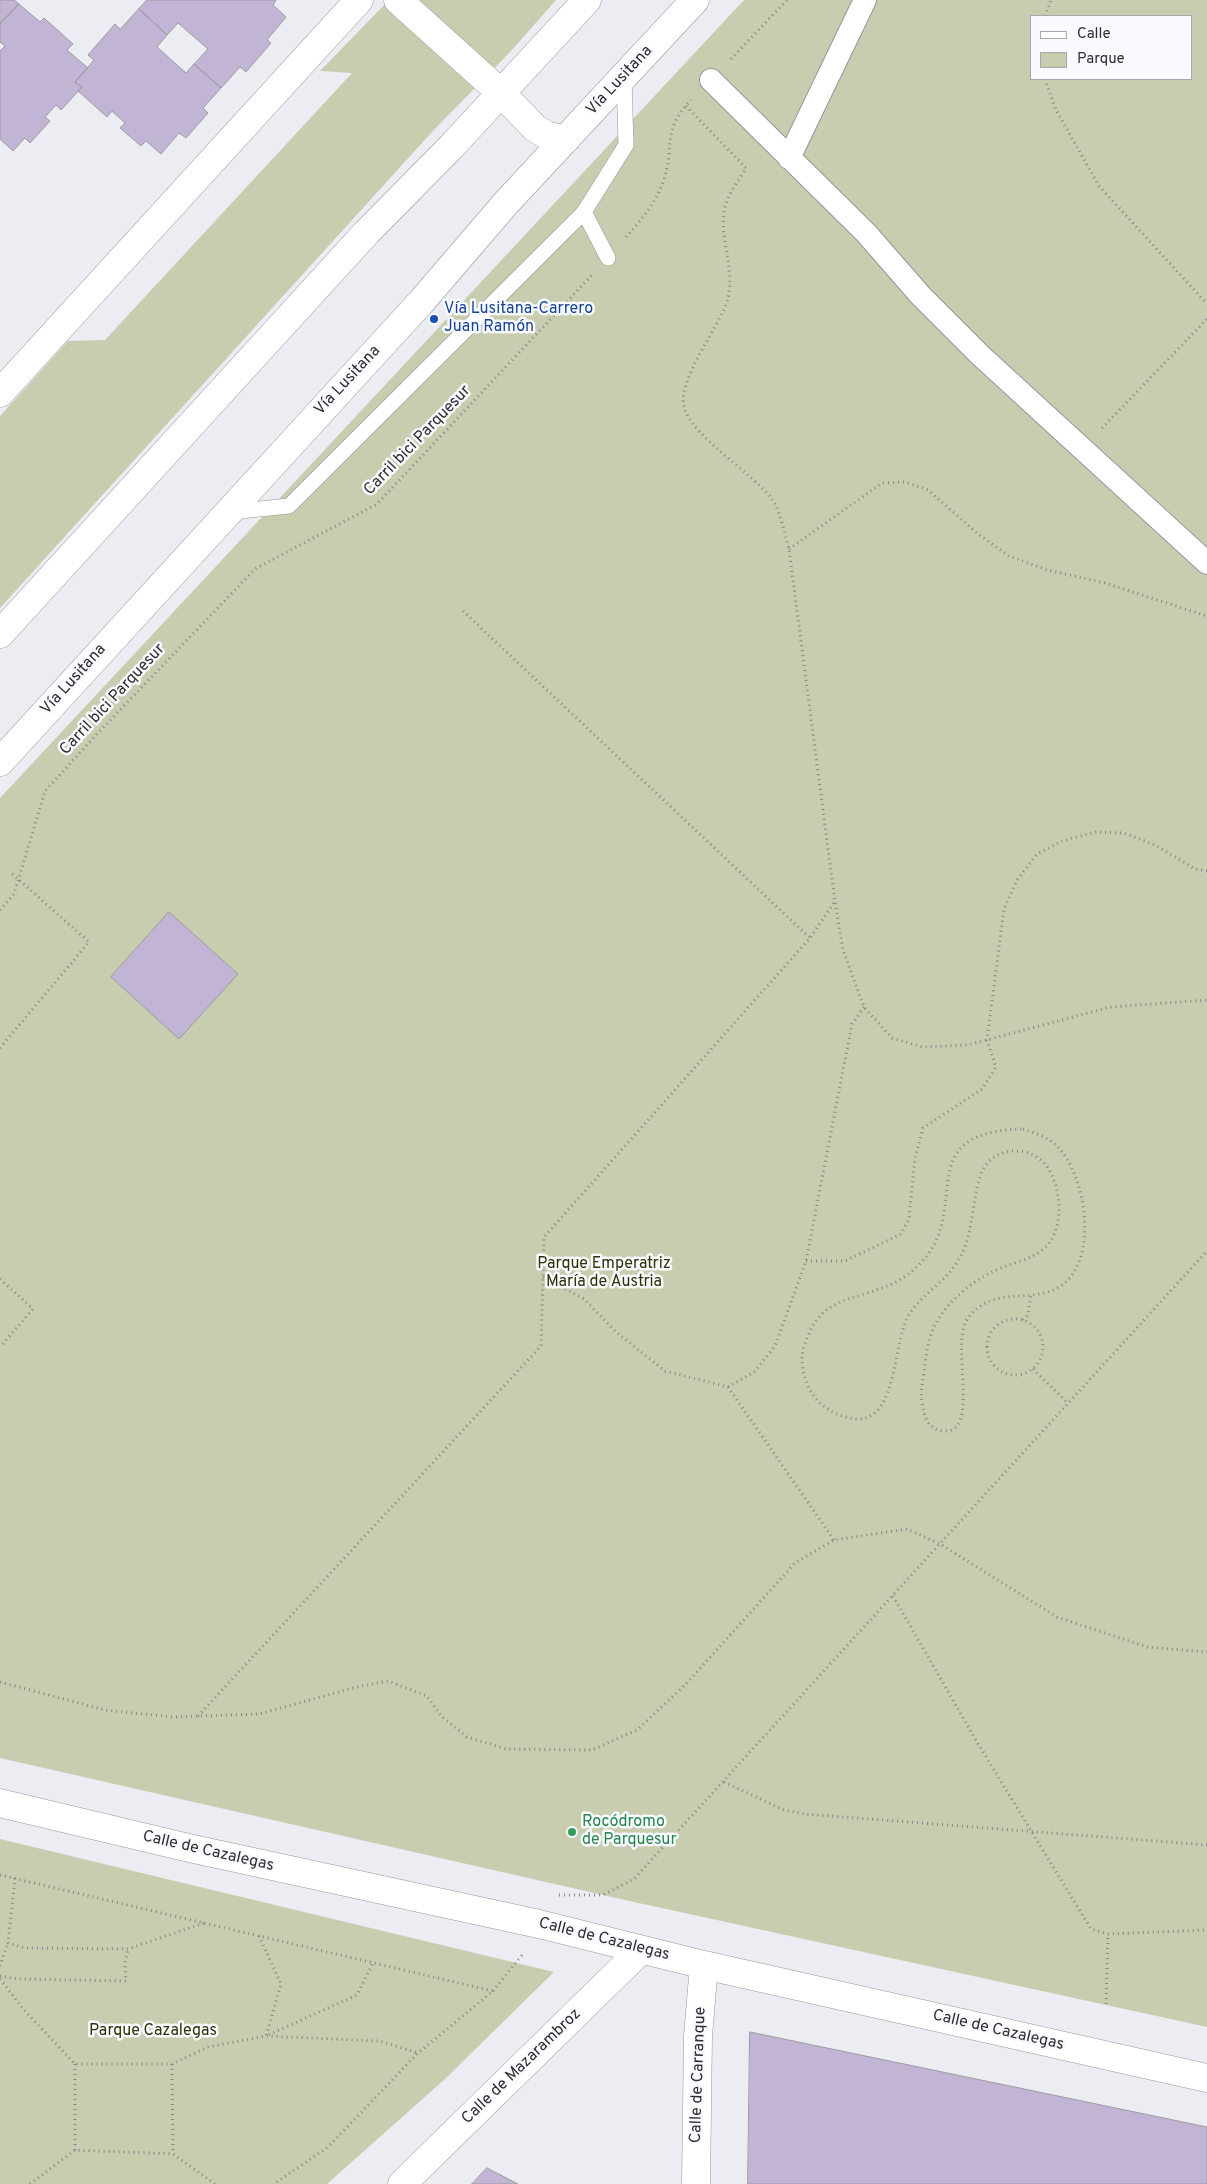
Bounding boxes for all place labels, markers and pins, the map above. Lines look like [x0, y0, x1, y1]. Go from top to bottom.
place label: Vía Lusitana-Carrero Juan Ramón [444, 300, 593, 338]
marker: Vía Lusitana-Carrero Juan Ramón [428, 313, 440, 325]
place label: Rocódromo de Parquesur [582, 1813, 677, 1851]
marker: Rocódromo de Parquesur [566, 1826, 578, 1838]

